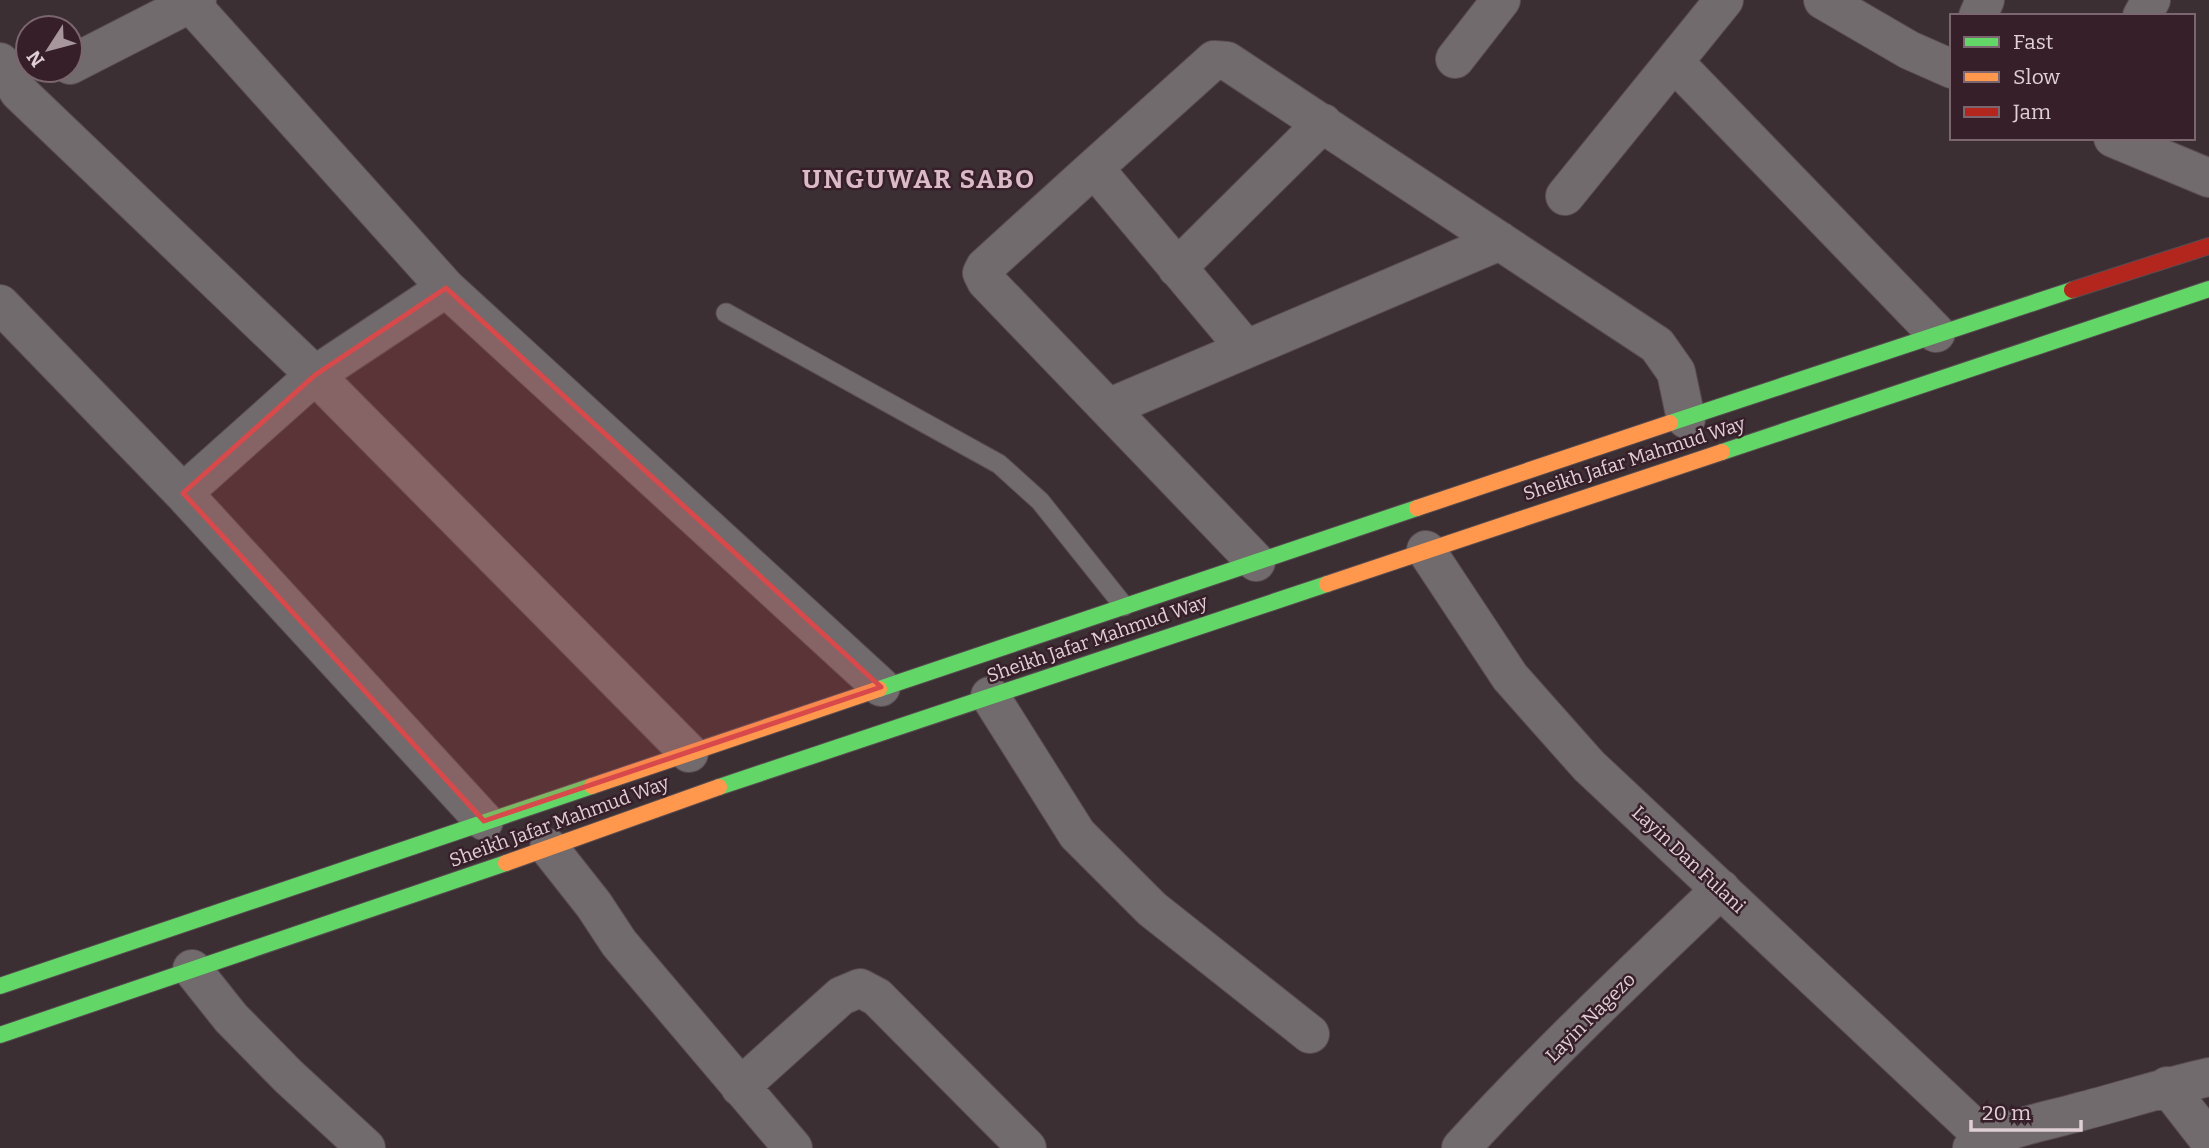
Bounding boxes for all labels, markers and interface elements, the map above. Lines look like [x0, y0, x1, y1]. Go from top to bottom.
north arrow [14, 14, 84, 84]
legend [1950, 14, 2195, 140]
text: Fast [2013, 29, 2054, 55]
text: N [22, 46, 49, 71]
text: Slow [2013, 64, 2060, 90]
text: Jam [2012, 99, 2051, 125]
district label: UNGUWAR SABO [802, 164, 1036, 195]
street label: Sheikh Jafar Mahmud Way [1520, 411, 1749, 505]
street label: Sheikh Jafar Mahmud Way [984, 589, 1212, 687]
street label: Sheikh Jafar Mahmud Way [446, 771, 673, 872]
street label: Layin Dan Fulani [1627, 801, 1750, 918]
street label: Layin Nagezo [1541, 968, 1640, 1067]
scale bar [1971, 1088, 2081, 1132]
text: 20 m [1982, 1100, 2031, 1126]

